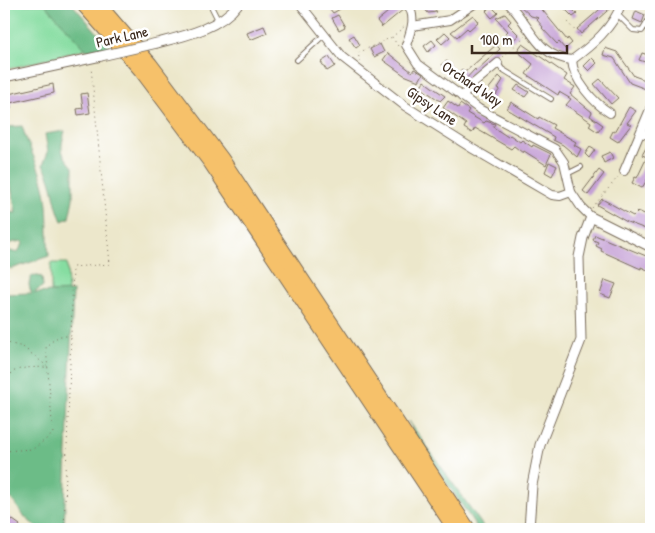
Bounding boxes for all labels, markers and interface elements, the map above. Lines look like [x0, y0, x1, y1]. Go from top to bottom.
street label: Park Lane [94, 20, 150, 53]
scale bar [472, 22, 568, 54]
text: 100 m [480, 29, 513, 50]
street label: Orchard Way [438, 56, 507, 111]
street label: Gipsy Lane [403, 81, 462, 130]

